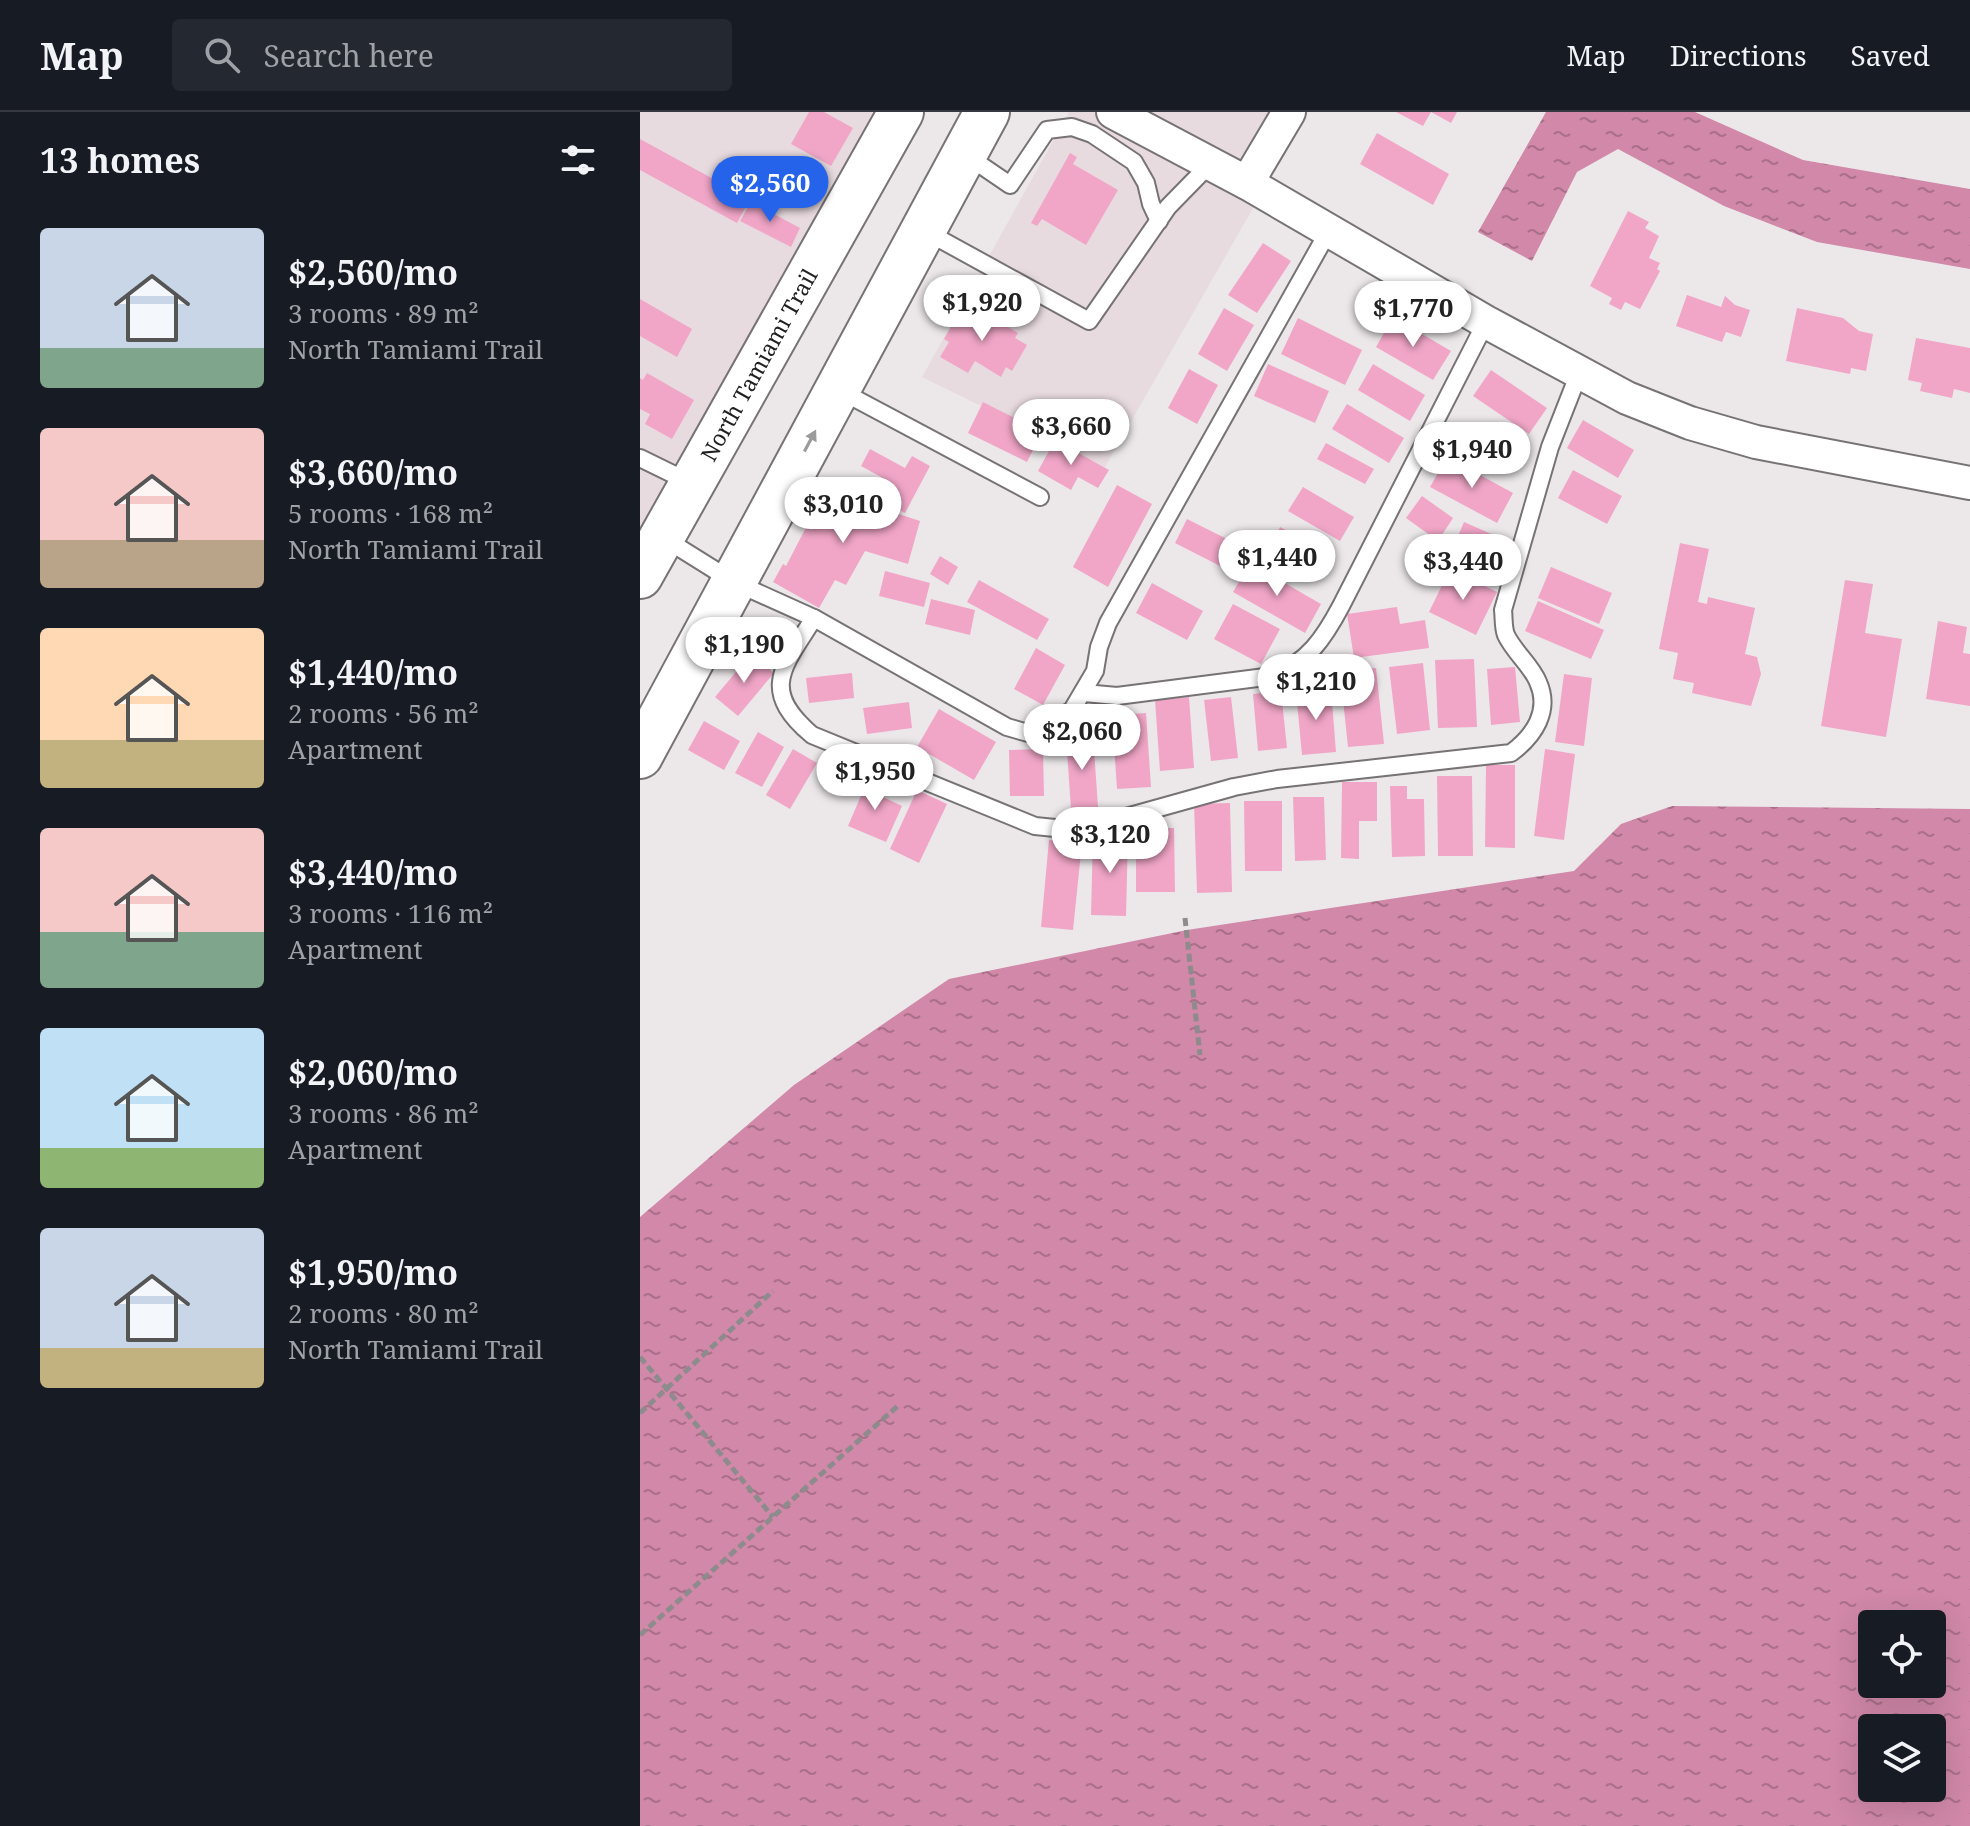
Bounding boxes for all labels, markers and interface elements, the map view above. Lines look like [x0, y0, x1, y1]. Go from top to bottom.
search box [172, 19, 732, 91]
text: Map [40, 29, 124, 81]
icon: search [200, 33, 244, 77]
text: Search here [264, 35, 434, 76]
text: Map [1566, 36, 1626, 74]
text: Directions [1670, 36, 1807, 74]
text: Saved [1851, 36, 1930, 74]
text: 13 homes [40, 137, 200, 183]
icon: filters [556, 138, 600, 182]
pin: $2,560 [705, 156, 835, 224]
text: $2,560 [729, 164, 811, 200]
text: $2,560/mo [288, 249, 458, 295]
icon: home [104, 260, 200, 356]
street label: North Tamiami Trail [693, 263, 824, 466]
pin: $1,920 [917, 275, 1047, 343]
pin: $1,770 [1348, 281, 1478, 349]
text: $1,920 [941, 283, 1023, 319]
text: $1,770 [1372, 289, 1454, 325]
text: 3 rooms · 89 m² [288, 295, 479, 331]
text: North Tamiami Trail [288, 331, 543, 367]
pin: $3,660 [1006, 399, 1136, 467]
text: $3,660 [1030, 407, 1112, 443]
pin: $1,940 [1407, 422, 1537, 490]
one-way arrow [803, 430, 817, 452]
text: $1,940 [1431, 430, 1513, 466]
text: $3,660/mo [288, 449, 458, 495]
icon: home [104, 460, 200, 556]
pin: $3,010 [778, 477, 908, 545]
text: $3,010 [802, 485, 884, 521]
text: 5 rooms · 168 m² [288, 495, 493, 531]
pin: $1,440 [1212, 530, 1342, 598]
text: North Tamiami Trail [288, 531, 543, 567]
pin: $3,440 [1398, 534, 1528, 602]
text: $1,440 [1236, 538, 1318, 574]
text: $3,440 [1422, 542, 1504, 578]
pin: $1,190 [679, 617, 809, 685]
text: $1,190 [703, 625, 785, 661]
text: $1,440/mo [288, 649, 458, 695]
pin: $1,210 [1251, 654, 1381, 722]
icon: home [104, 660, 200, 756]
text: $1,210 [1275, 662, 1357, 698]
text: 2 rooms · 56 m² [288, 695, 479, 731]
pin: $2,060 [1017, 704, 1147, 772]
text: $2,060 [1041, 712, 1123, 748]
text: Apartment [288, 731, 423, 767]
pin: $1,950 [810, 744, 940, 812]
text: $1,950 [834, 752, 916, 788]
pin: $3,120 [1045, 807, 1175, 875]
text: $3,120 [1069, 815, 1151, 851]
text: $3,440/mo [288, 849, 458, 895]
icon: home [104, 860, 200, 956]
text: 3 rooms · 116 m² [288, 895, 493, 931]
text: Apartment [288, 931, 423, 967]
text: $2,060/mo [288, 1049, 458, 1095]
icon: home [104, 1060, 200, 1156]
text: 3 rooms · 86 m² [288, 1095, 479, 1131]
text: Apartment [288, 1131, 423, 1167]
text: $1,950/mo [288, 1249, 458, 1295]
icon: home [104, 1260, 200, 1356]
text: 2 rooms · 80 m² [288, 1295, 479, 1331]
text: North Tamiami Trail [288, 1331, 543, 1367]
map controls [1858, 1610, 1946, 1802]
button: locate [1858, 1610, 1946, 1698]
button: layers [1858, 1714, 1946, 1802]

